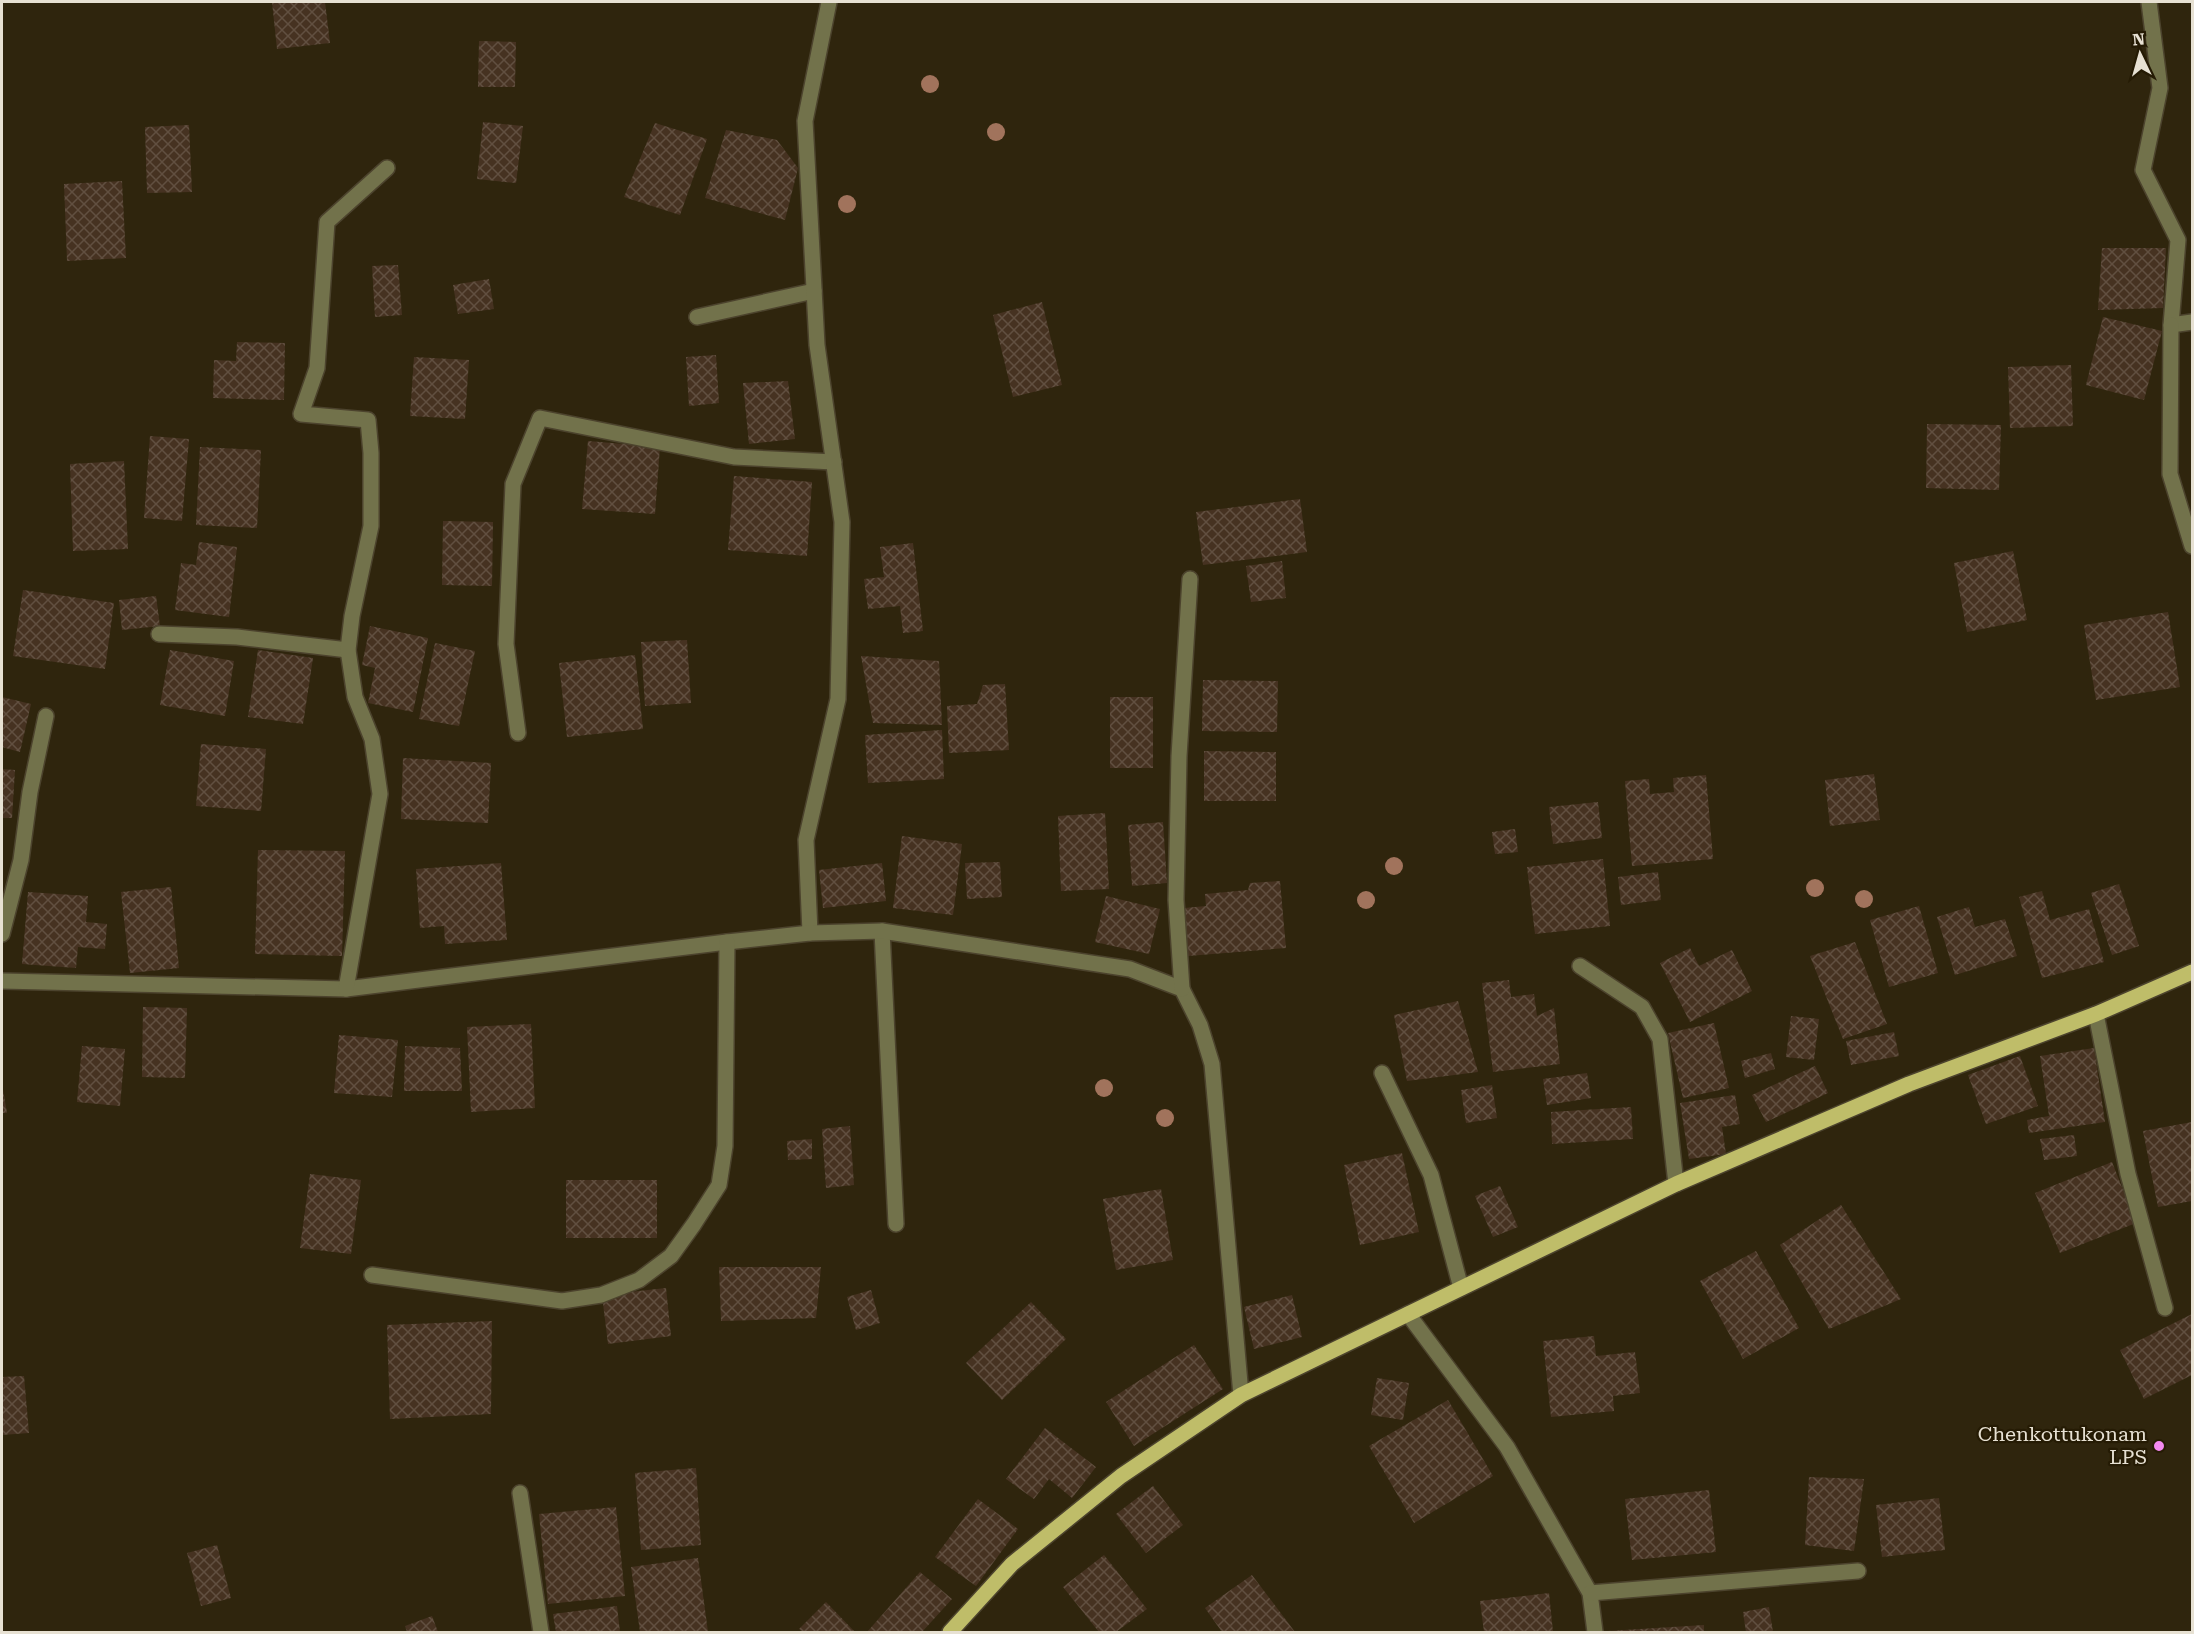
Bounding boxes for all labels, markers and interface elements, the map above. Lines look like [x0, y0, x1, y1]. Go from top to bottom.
north arrow [2110, 24, 2170, 84]
text: N [2132, 30, 2146, 50]
place label: Chenkottukonam LPS [1978, 1422, 2147, 1469]
marker: Chenkottukonam LPS [2152, 1439, 2166, 1453]

